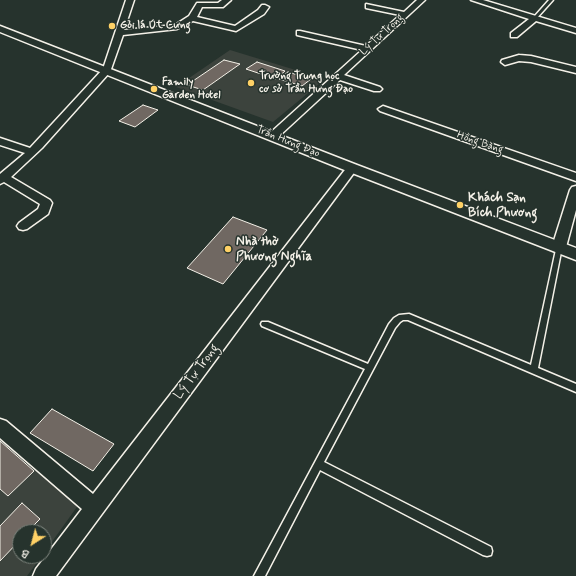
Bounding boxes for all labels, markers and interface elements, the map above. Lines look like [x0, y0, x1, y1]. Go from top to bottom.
street label: Lý Tự Trọng [357, 11, 407, 59]
place label: Gỏi lá Út Cưng [120, 19, 191, 33]
marker: Gỏi lá Út Cưng [107, 21, 117, 31]
place label: Trường Trung học cơ sở Trần Hưng Đạo [259, 70, 353, 96]
place label: Family Garden Hotel [162, 76, 220, 102]
marker: Trường Trung học cơ sở Trần Hưng Đạo [246, 78, 256, 88]
marker: Family Garden Hotel [149, 84, 159, 94]
street label: Trần Hưng Đạo [254, 123, 322, 161]
street label: Hồng Bàng [455, 129, 505, 157]
place label: Khách Sạn Bích Phương [468, 190, 537, 221]
marker: Khách Sạn Bích Phương [455, 200, 465, 210]
place label: Nhà thờ Phương Nghĩa [236, 234, 312, 265]
marker: Nhà thờ Phương Nghĩa [223, 244, 233, 254]
street label: Lý Tự Trọng [171, 341, 223, 403]
north arrow [12, 524, 52, 564]
text: B [19, 545, 32, 561]

